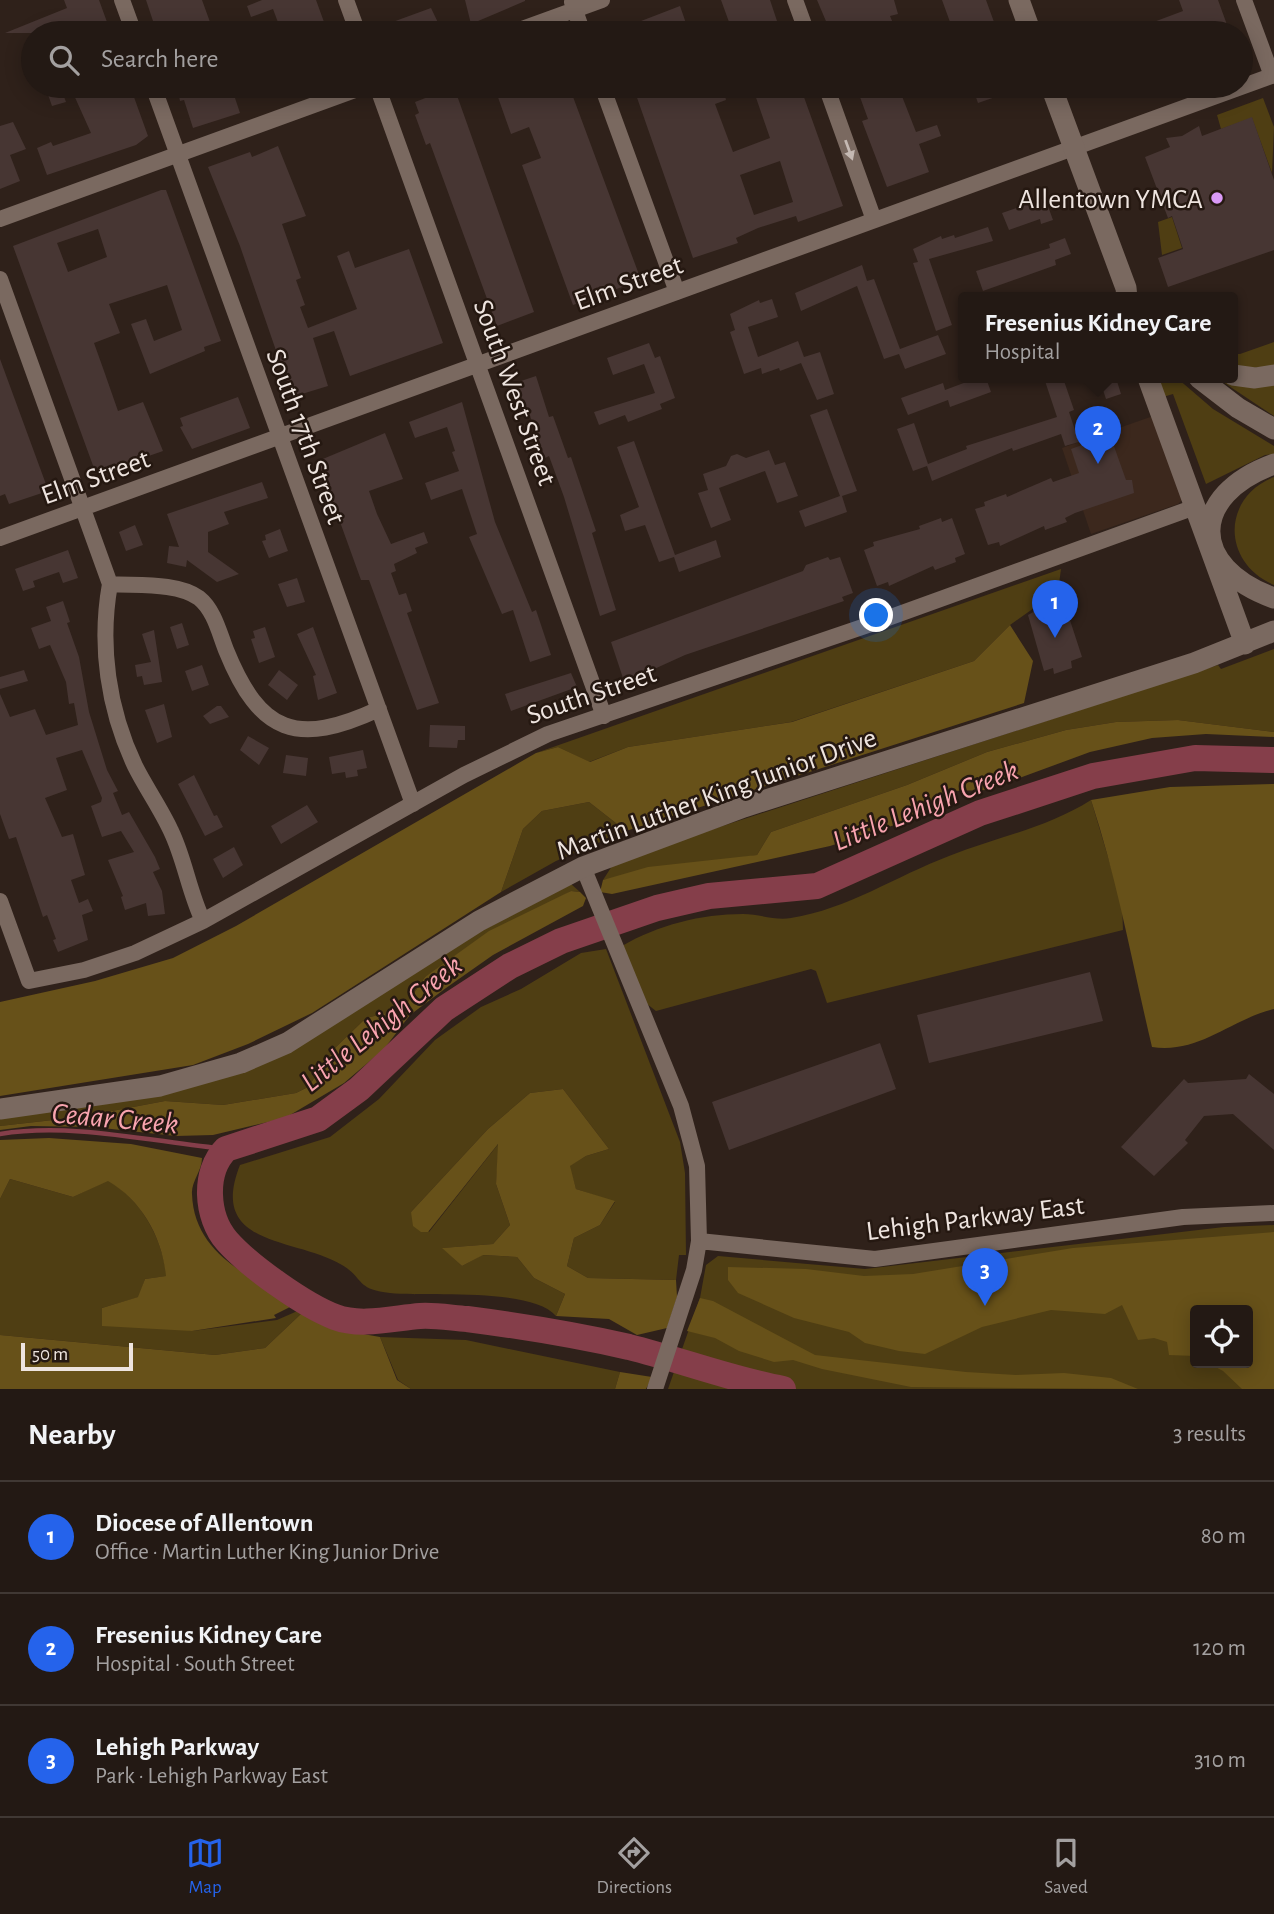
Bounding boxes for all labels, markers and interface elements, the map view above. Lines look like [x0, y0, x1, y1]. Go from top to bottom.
search box [21, 21, 1253, 98]
icon: search [45, 41, 83, 79]
text: Search here [101, 46, 219, 72]
one-way arrow [844, 139, 855, 160]
place label: Allentown YMCA [1018, 186, 1203, 214]
marker: Allentown YMCA [1209, 190, 1225, 206]
street label: Elm Street [571, 251, 687, 316]
popup [958, 292, 1238, 383]
street label: South West Street [468, 296, 561, 489]
text: Fresenius Kidney Care [984, 310, 1212, 336]
text: Hospital [984, 341, 1060, 364]
street label: South 17th Street [260, 345, 350, 528]
pin: 2 [1075, 406, 1121, 464]
street label: Elm Street [38, 445, 154, 510]
pin: 1 [1032, 580, 1078, 638]
your location [859, 598, 893, 632]
street label: South Street [523, 660, 660, 730]
street label: Martin Luther King Junior Drive [553, 724, 880, 866]
water label: Little Lehigh Creek [828, 755, 1023, 857]
water label: Little Lehigh Creek [295, 950, 468, 1098]
water label: Cedar Creek [50, 1099, 180, 1139]
street label: Lehigh Parkway East [865, 1192, 1086, 1246]
pin: 3 [962, 1248, 1008, 1306]
map controls [1190, 1305, 1253, 1368]
button: locate [1190, 1305, 1253, 1368]
scale bar [21, 1340, 133, 1372]
text: 50 m [32, 1345, 68, 1364]
text: Nearby [28, 1420, 116, 1450]
text: 3 results [1173, 1423, 1246, 1446]
text: Diocese of Allentown [95, 1510, 314, 1536]
text: 1 [47, 1525, 55, 1548]
text: 80 m [1201, 1525, 1246, 1548]
text: Office · Martin Luther King Junior Drive [95, 1541, 439, 1564]
text: Fresenius Kidney Care [95, 1622, 322, 1648]
text: 2 [46, 1637, 56, 1660]
text: 120 m [1193, 1637, 1246, 1660]
text: Hospital · South Street [95, 1653, 295, 1676]
text: Lehigh Parkway [95, 1734, 259, 1760]
text: 3 [46, 1749, 56, 1772]
text: 310 m [1194, 1749, 1246, 1772]
text: Park · Lehigh Parkway East [95, 1765, 328, 1788]
tab: Map [186, 1834, 224, 1899]
tab: Directions [596, 1834, 672, 1899]
tab: Saved [1044, 1834, 1088, 1899]

